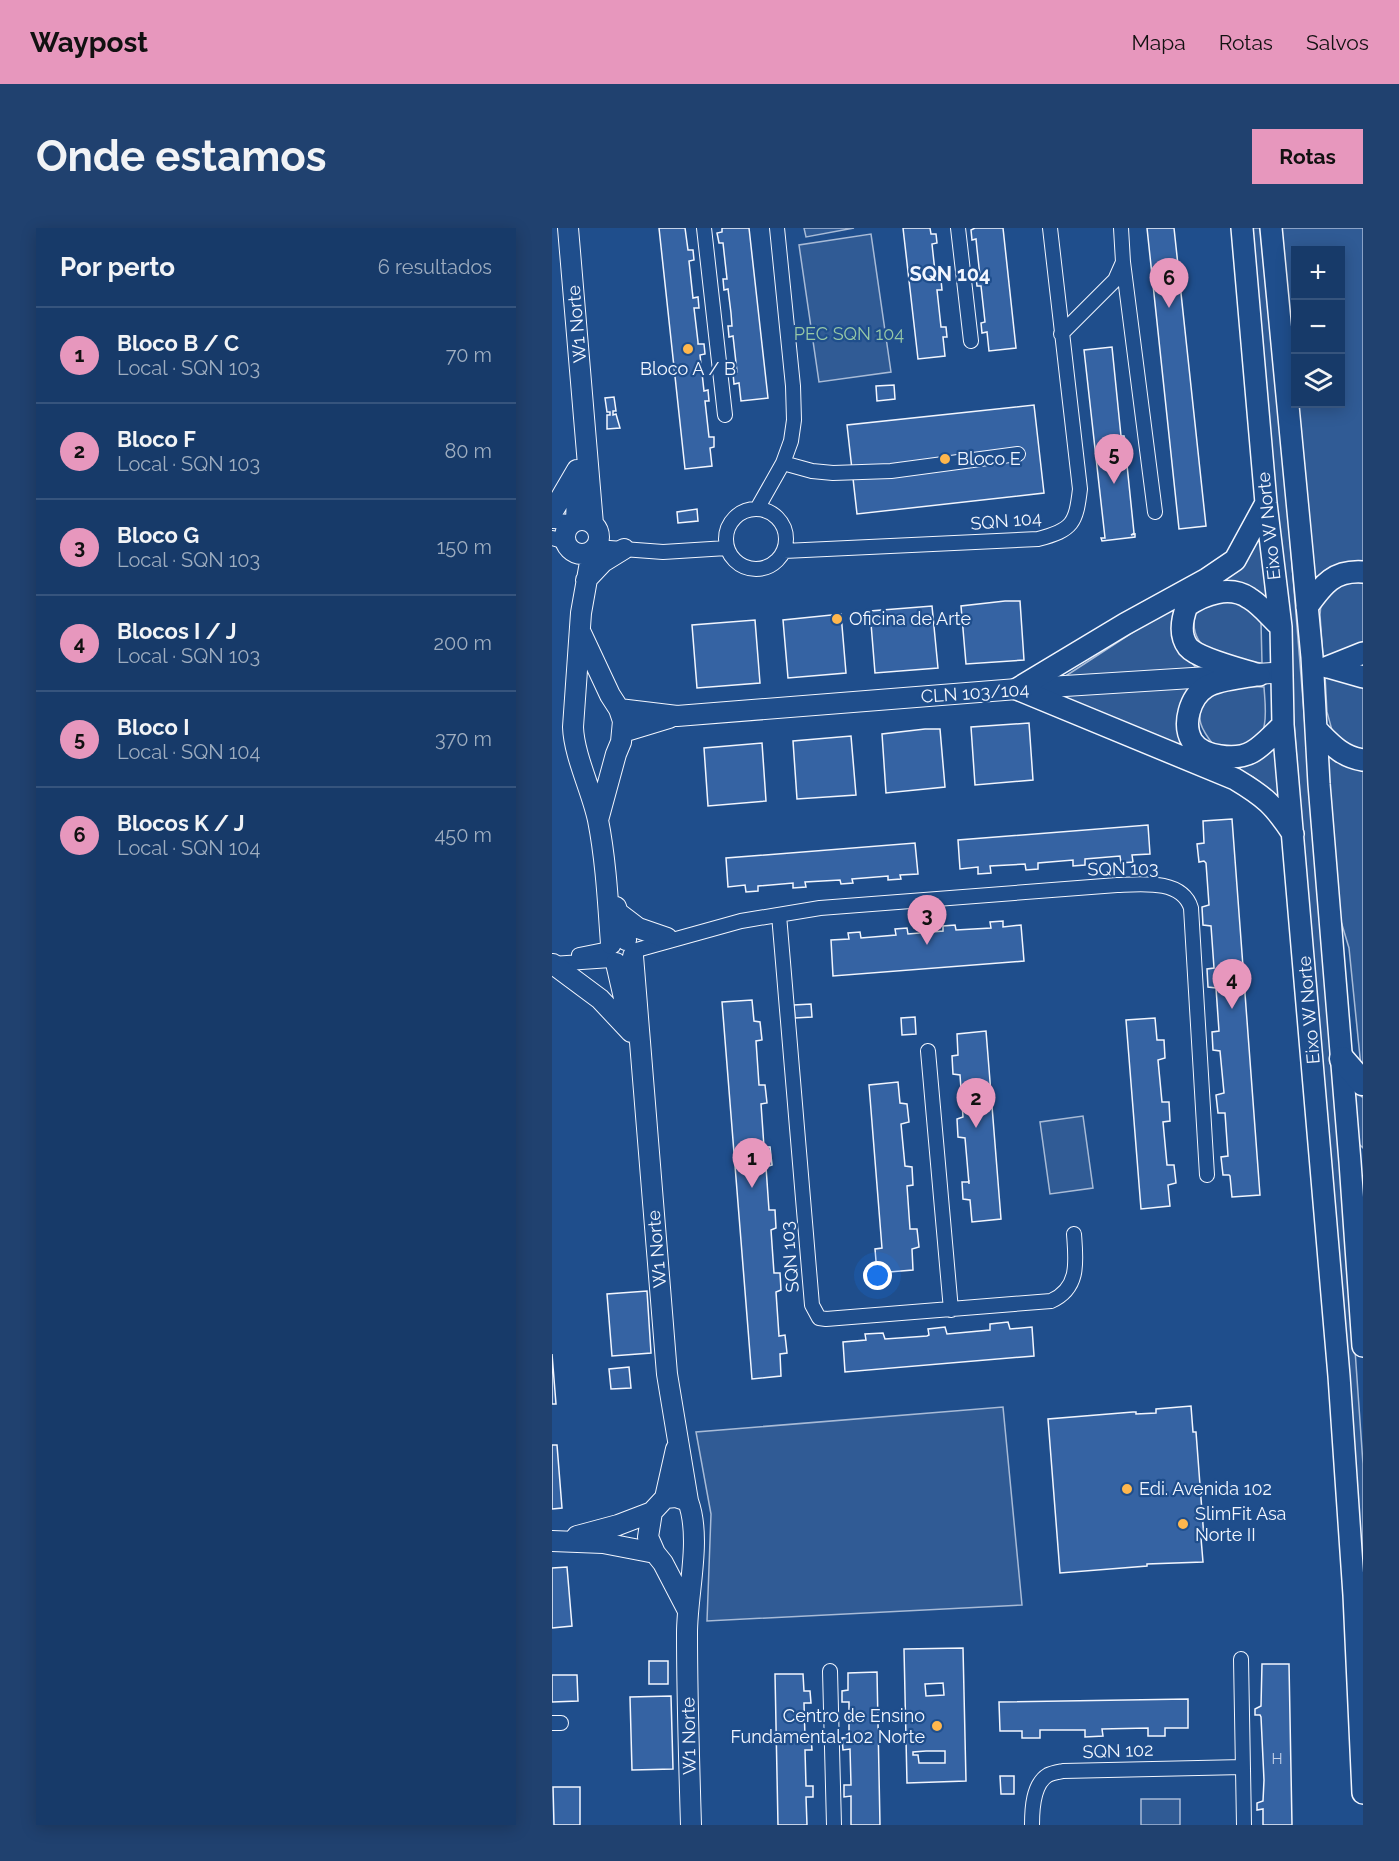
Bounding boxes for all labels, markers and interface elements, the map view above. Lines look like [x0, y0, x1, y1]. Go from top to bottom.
text: Waypost [30, 26, 148, 59]
text: Mapa [1132, 30, 1186, 55]
text: Rotas [1219, 30, 1273, 55]
text: Salvos [1306, 30, 1369, 55]
button: Rotas [1252, 129, 1363, 184]
text: Onde estamos [36, 132, 327, 181]
map controls [1291, 246, 1345, 408]
button: + [1291, 246, 1345, 300]
text: Por perto [60, 252, 175, 282]
text: 6 resultados [378, 255, 492, 279]
pin: 6 [1150, 259, 1188, 308]
district label: SQN 104 [910, 262, 991, 286]
street label: W1 Norte [563, 284, 590, 364]
button: − [1291, 300, 1345, 354]
park label: PEC SQN 104 [794, 323, 904, 344]
text: Bloco B / C [117, 330, 239, 356]
marker: Bloco A / B [681, 342, 695, 356]
text: 1 [75, 343, 84, 367]
text: 70 m [446, 343, 492, 367]
button: layers [1291, 354, 1345, 408]
text: Local · SQN 103 [117, 356, 260, 380]
place label: Bloco A / B [640, 358, 736, 379]
text: Bloco F [117, 426, 196, 452]
pin: 5 [1094, 434, 1134, 484]
text: 2 [74, 439, 85, 463]
text: 80 m [444, 439, 492, 463]
place label: Bloco E [957, 448, 1021, 469]
text: Local · SQN 103 [117, 452, 260, 476]
marker: Bloco E [938, 452, 952, 466]
street label: Eixo W Norte [1252, 471, 1285, 581]
street label: SQN 104 [969, 507, 1043, 534]
text: Bloco G [117, 522, 199, 548]
text: 3 [74, 535, 85, 559]
text: 150 m [437, 535, 492, 559]
text: Local · SQN 103 [117, 548, 260, 572]
place label: Oficina de Arte [849, 608, 971, 629]
marker: Oficina de Arte [830, 612, 844, 626]
text: Blocos I / J [117, 618, 236, 644]
text: 4 [74, 631, 85, 655]
text: 200 m [434, 631, 492, 655]
text: Local · SQN 103 [117, 644, 260, 668]
street label: CLN 103/104 [920, 678, 1030, 707]
text: Bloco I [117, 714, 189, 740]
text: 5 [74, 727, 85, 751]
text: 370 m [435, 727, 492, 751]
text: Local · SQN 104 [117, 740, 260, 764]
text: Blocos K / J [117, 810, 245, 836]
text: 6 [73, 823, 86, 847]
text: 450 m [434, 823, 492, 847]
text: Local · SQN 104 [117, 836, 260, 860]
street label: SQN 103 [1087, 857, 1159, 880]
pin: 3 [908, 896, 946, 945]
street label: Eixo W Norte [1293, 955, 1324, 1065]
pin: 4 [1212, 960, 1252, 1009]
pin: 2 [956, 1078, 996, 1128]
pin: 1 [732, 1138, 772, 1188]
street label: W1 Norte [643, 1209, 670, 1289]
street label: SQN 103 [776, 1221, 803, 1293]
your location [863, 1261, 892, 1290]
place label: Edi. Avenida 102 [1139, 1478, 1272, 1499]
marker: Edi. Avenida 102 [1120, 1482, 1134, 1496]
place label: SlimFit Asa Norte II [1195, 1503, 1286, 1545]
marker: SlimFit Asa Norte II [1176, 1517, 1190, 1531]
street label: W1 Norte [677, 1696, 700, 1775]
place label: Centro de Ensino Fundamental 102 Norte [731, 1705, 925, 1747]
marker: Centro de Ensino Fundamental 102 Norte [930, 1719, 944, 1733]
street label: SQN 102 [1082, 1739, 1154, 1762]
house number: H [1271, 1750, 1283, 1768]

